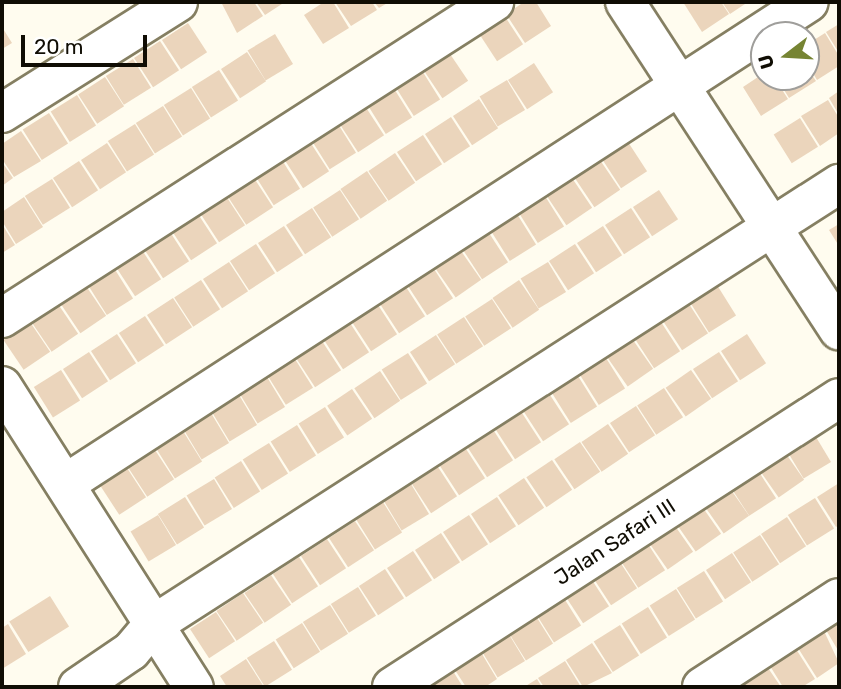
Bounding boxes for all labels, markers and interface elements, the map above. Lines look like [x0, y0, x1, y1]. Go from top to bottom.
scale bar [24, 21, 150, 65]
north arrow [750, 21, 820, 91]
text: 20 m [34, 34, 83, 59]
text: U [753, 52, 779, 72]
street label: Jalan Safari III [550, 494, 680, 590]

